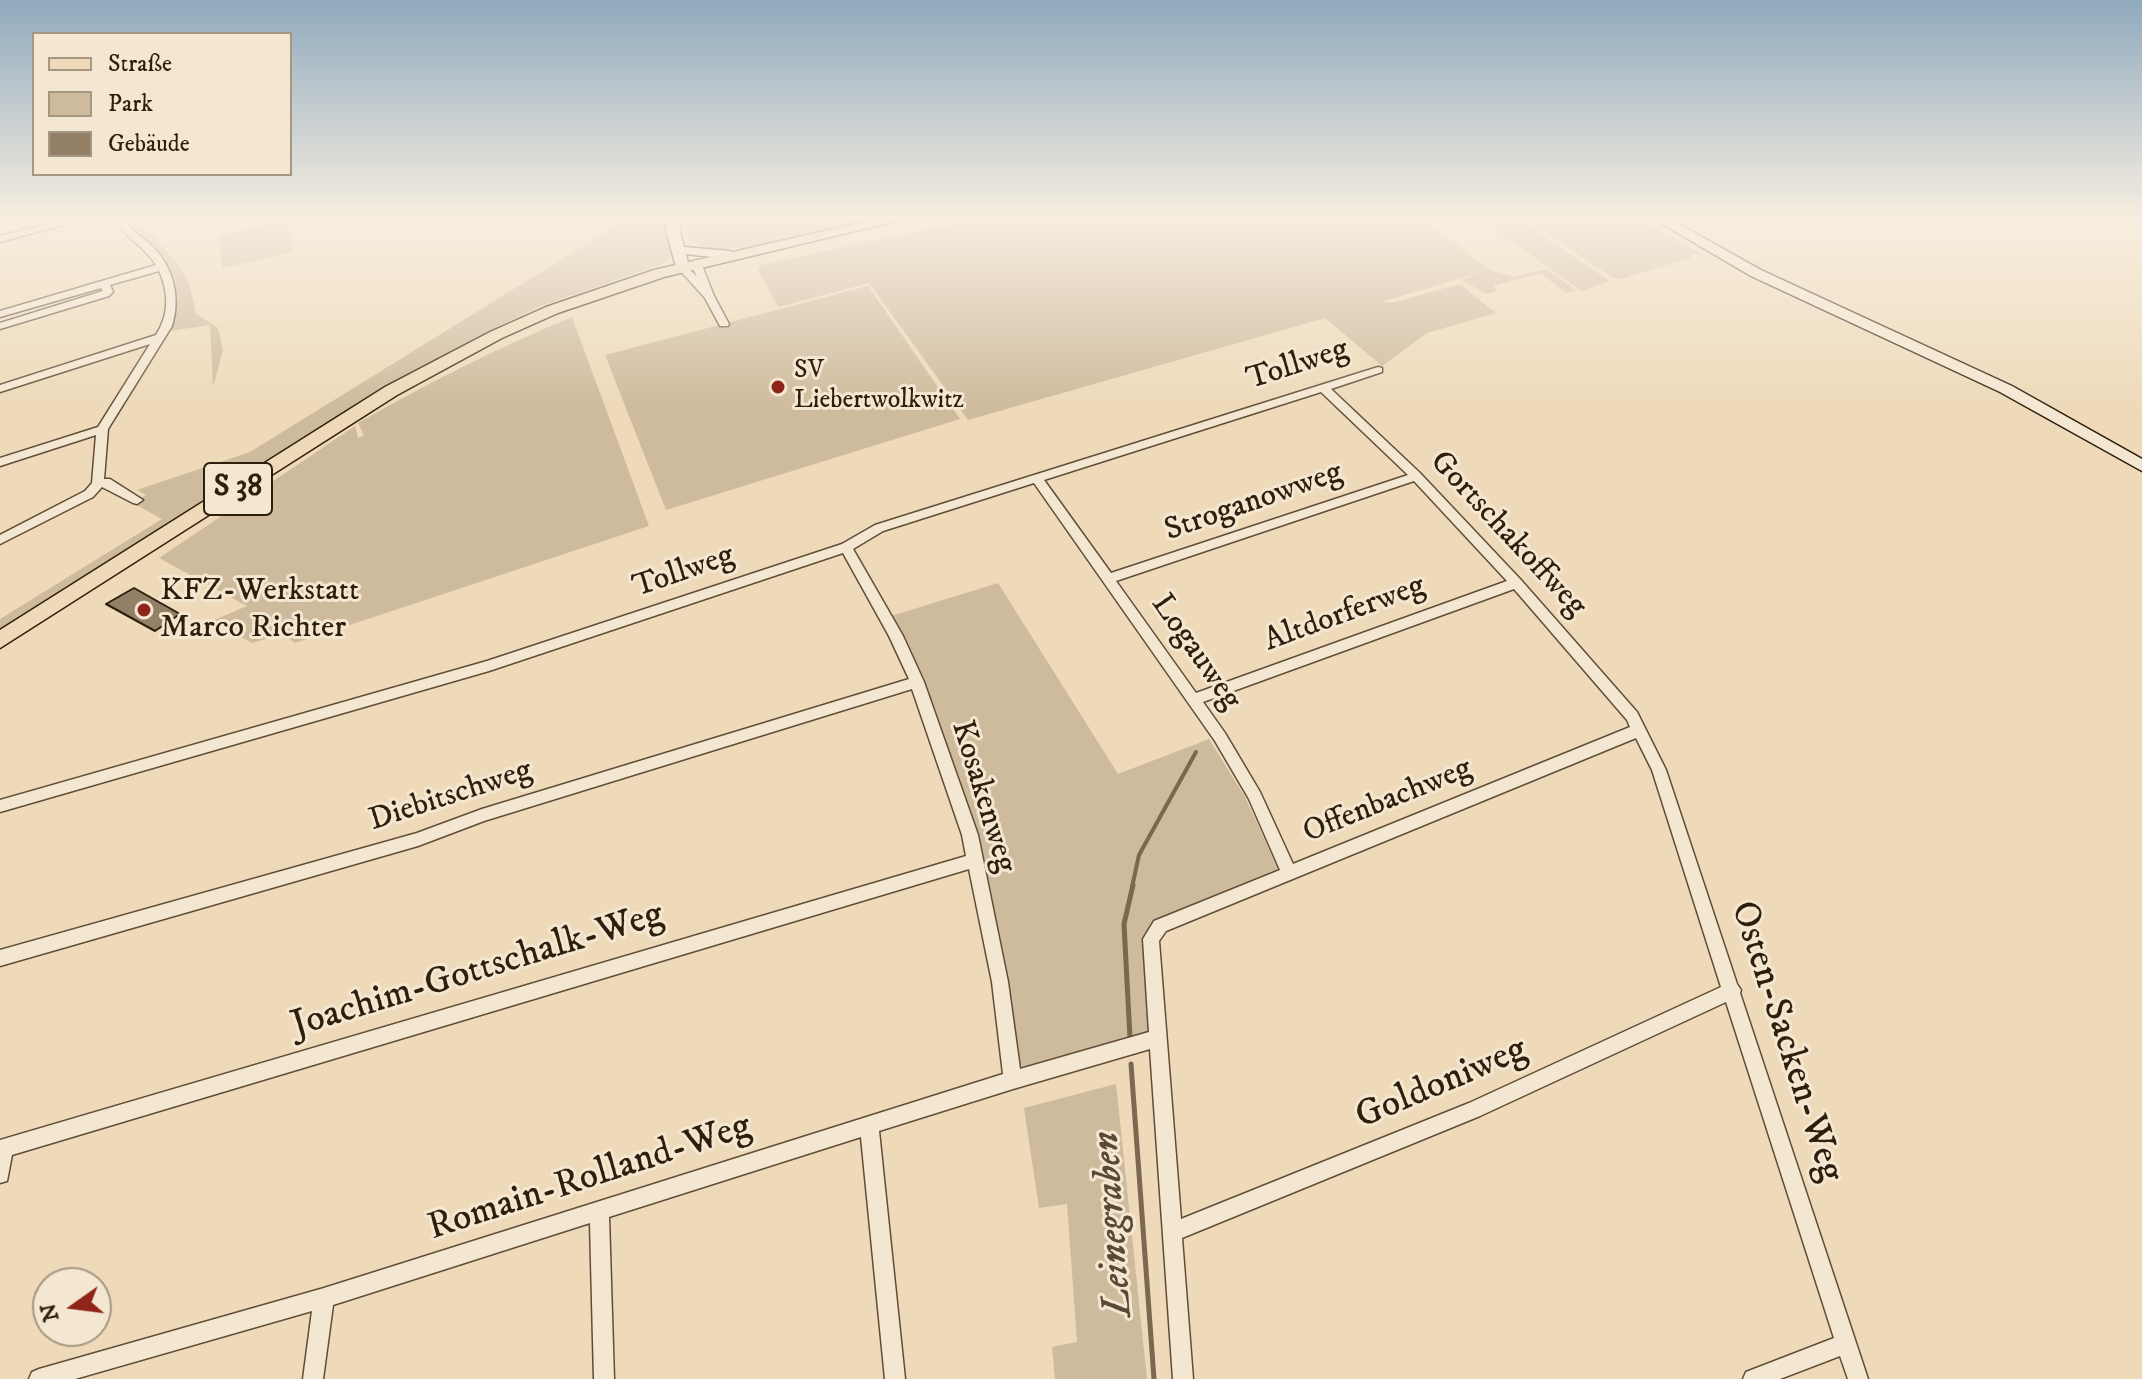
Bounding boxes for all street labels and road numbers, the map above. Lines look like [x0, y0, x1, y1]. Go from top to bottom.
street label: Tollweg [1242, 332, 1354, 400]
street label: Gortschakoffweg [1420, 444, 1594, 626]
street label: Stroganowweg [1160, 455, 1348, 551]
road number: S 38 [204, 463, 272, 515]
street label: Tollweg [628, 538, 740, 608]
street label: Altdorferweg [1259, 568, 1431, 662]
street label: Logauweg [1141, 588, 1249, 718]
street label: Kosakenweg [941, 716, 1023, 878]
street label: Offenbachweg [1298, 751, 1478, 853]
street label: Diebitschweg [365, 753, 537, 841]
street label: Joachim-Gottschalk-Weg [287, 894, 669, 1050]
street label: Osten-Sacken-Weg [1718, 896, 1852, 1188]
street label: Goldoniweg [1349, 1028, 1535, 1142]
street label: Romain-Rolland-Weg [423, 1105, 757, 1253]

